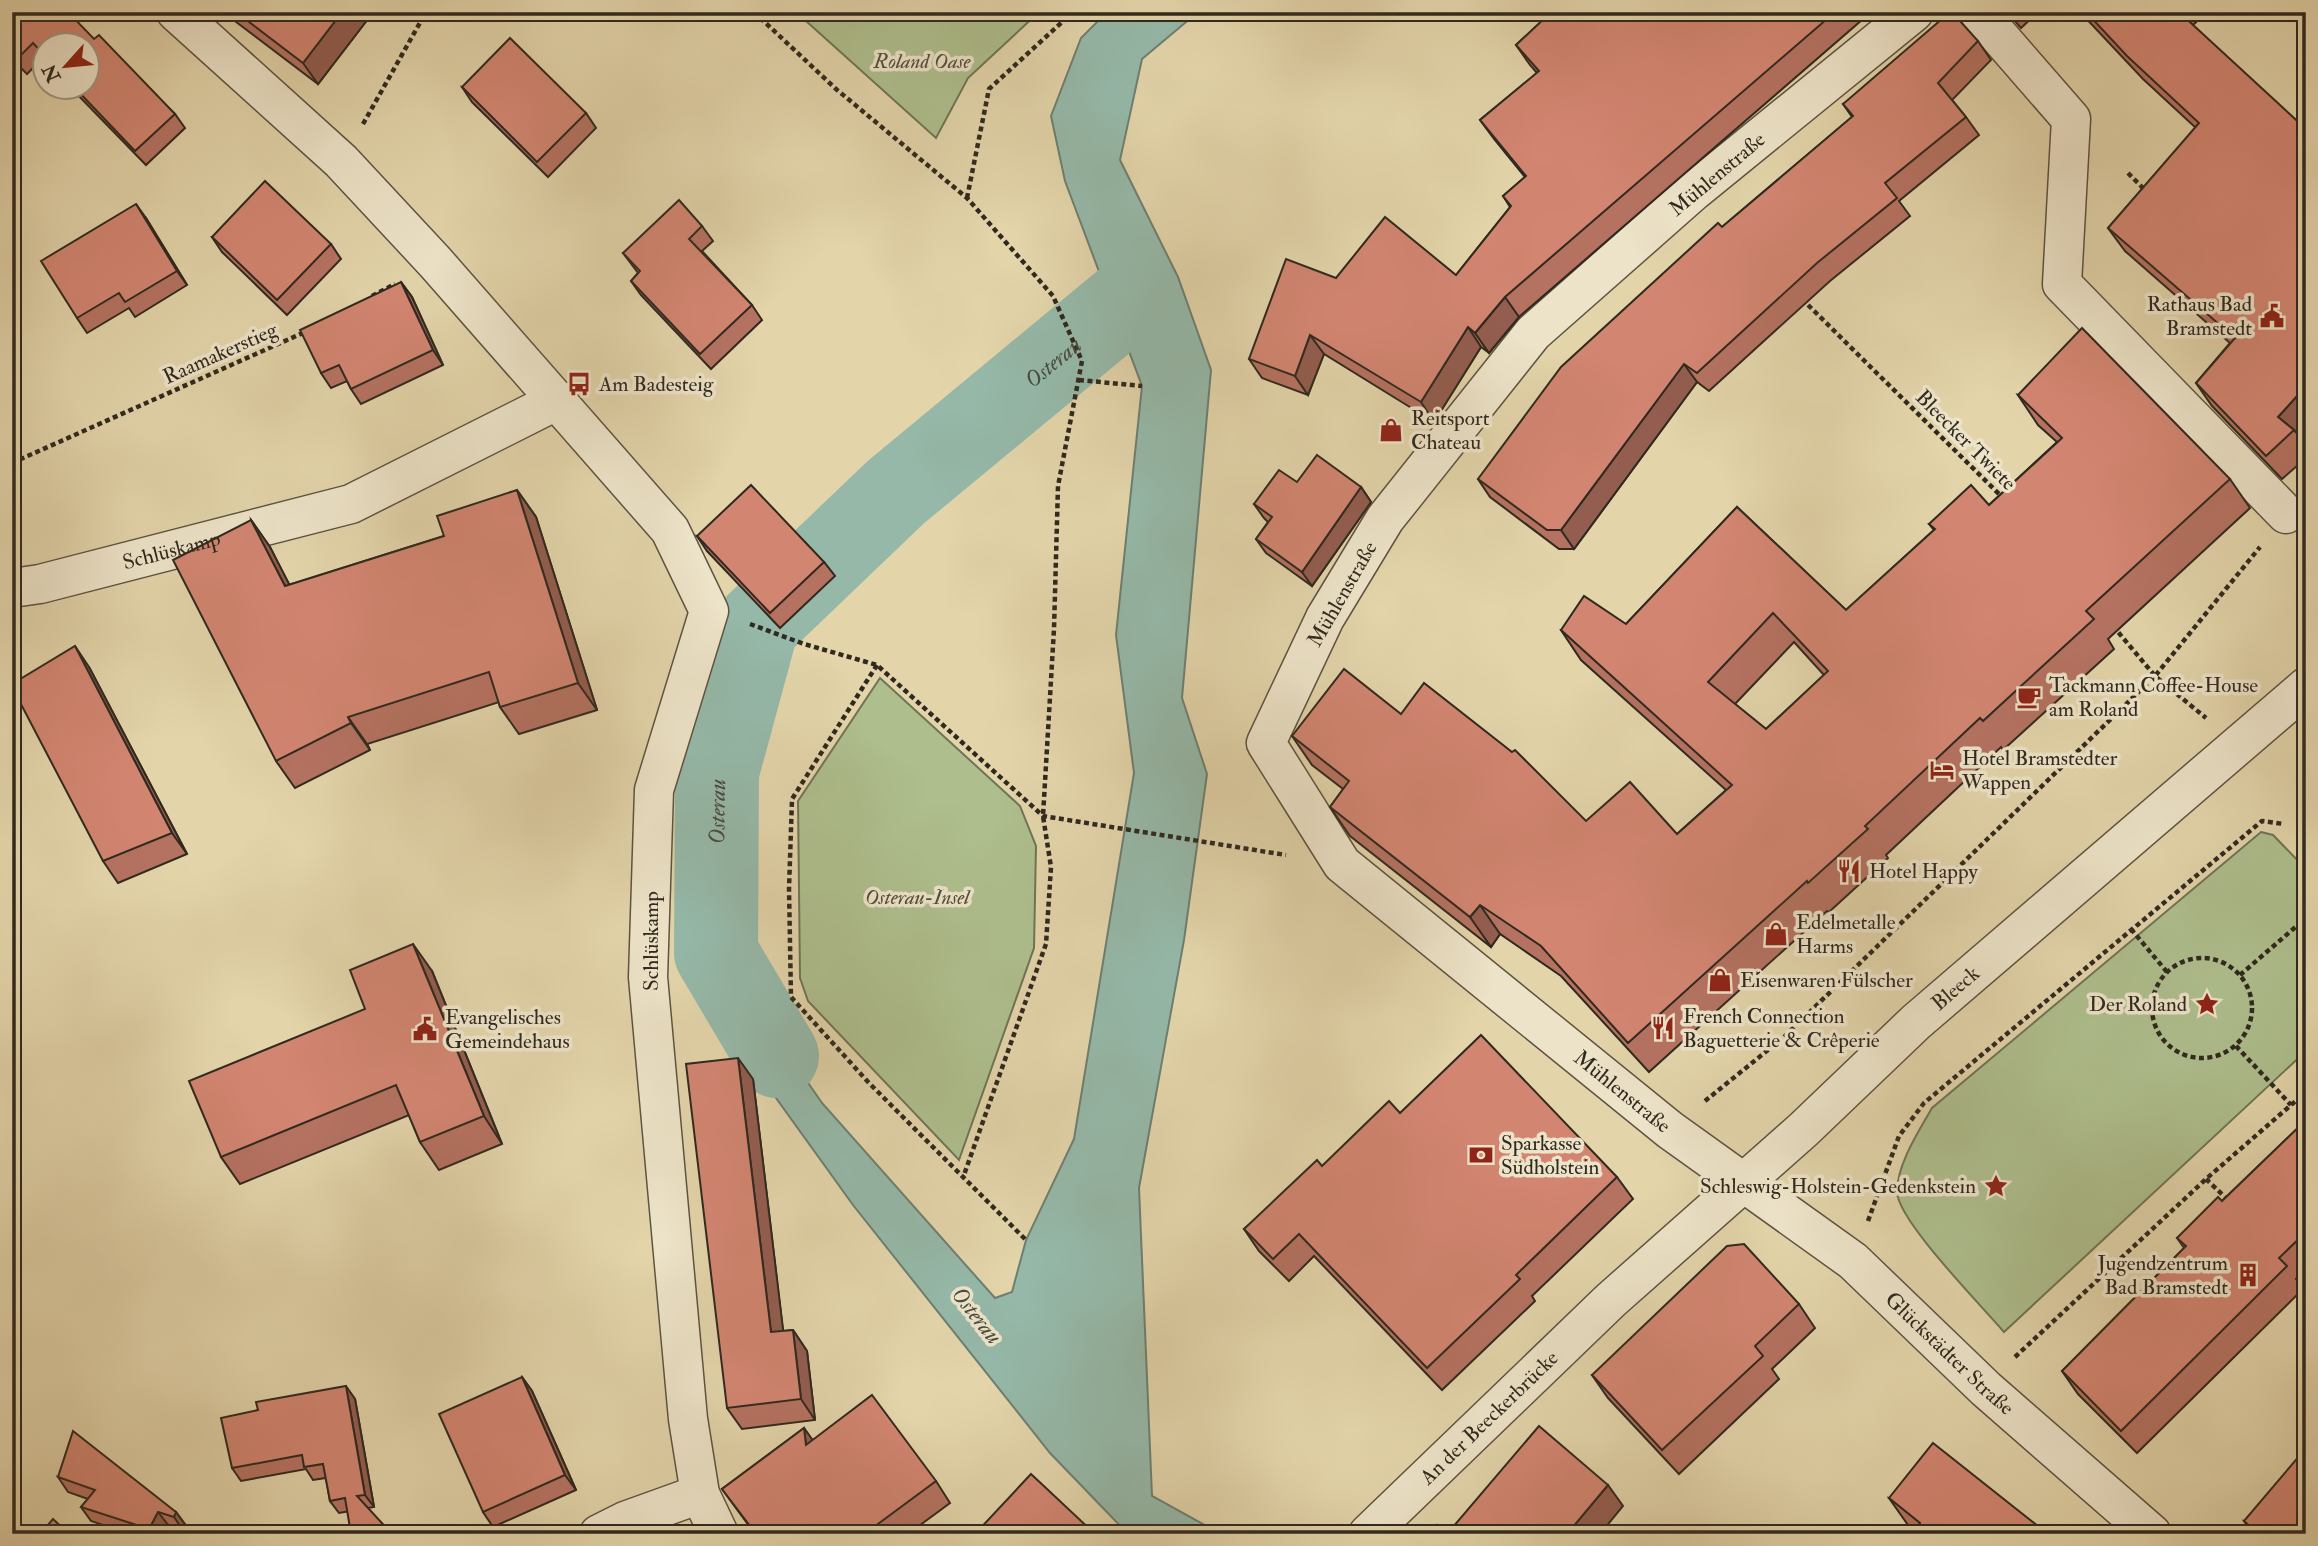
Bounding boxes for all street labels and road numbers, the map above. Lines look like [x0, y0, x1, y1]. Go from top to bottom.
street label: Mühlenstraße [1664, 126, 1771, 222]
street label: Raamakerstieg [159, 316, 282, 391]
street label: Bleecker Twiete [1910, 384, 2022, 497]
street label: Schlüskamp [120, 525, 223, 576]
street label: Mühlenstraße [1301, 537, 1384, 652]
street label: Schlüskamp [638, 891, 665, 991]
street label: Bleeck [1926, 960, 1985, 1017]
street label: Mühlenstraße [1568, 1044, 1676, 1139]
street label: Glückstädter Straße [1879, 1286, 2020, 1422]
street label: An der Beeckerbrücke [1414, 1345, 1564, 1491]

